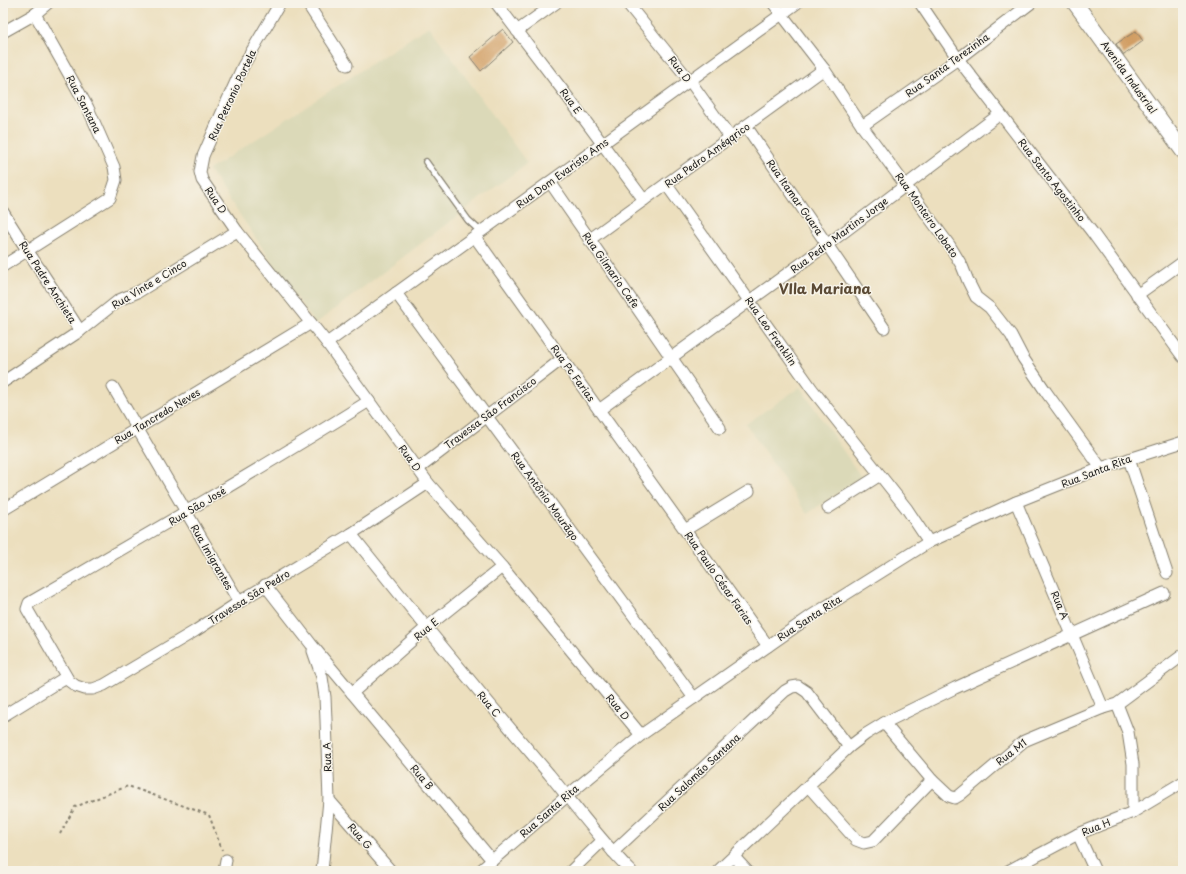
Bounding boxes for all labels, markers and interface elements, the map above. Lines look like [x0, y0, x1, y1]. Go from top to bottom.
street label: Rua Santa Terezinha [902, 29, 992, 100]
street label: Avenida Industrial [1098, 37, 1161, 116]
street label: Rua Petronio Portela [204, 46, 260, 143]
street label: Rua D [665, 52, 696, 85]
street label: Rua Santana [63, 72, 106, 136]
street label: Rua E [557, 85, 586, 117]
street label: Rua Pedro Améqqrico [661, 118, 753, 191]
street label: Rua Dom Evaristo Ams [512, 134, 611, 211]
street label: Rua Santo Agostinho [1015, 135, 1090, 225]
street label: Rua Itamar Guara [764, 156, 828, 238]
street label: Rua Monteiro Lobato [892, 169, 963, 261]
street label: Rua D [202, 183, 231, 216]
street label: Rua Pedro Martins Jorge [787, 193, 891, 276]
street label: Rua Gilmario Cafe [579, 229, 643, 311]
street label: Rua Padre Anchieta [16, 238, 81, 326]
street label: Rua Vinte e Cinco [108, 255, 189, 312]
district label: VIla Mariana [779, 278, 871, 299]
street label: Rua Leo Franklin [742, 293, 801, 368]
street label: Rua Pc Farias [548, 341, 599, 404]
street label: Travessa São Francisco [441, 373, 539, 452]
street label: Rua Tancredo Neves [111, 384, 203, 447]
street label: Rua D [396, 441, 425, 474]
street label: Rua Antônio Mourãqo [508, 448, 583, 544]
street label: Rua Santa Rita [1059, 450, 1134, 491]
street label: Rua São José [165, 483, 228, 529]
street label: Rua Imigrantes [188, 521, 237, 593]
street label: Rua Paulo César Farias [682, 528, 757, 628]
street label: Travessa São Pedro [205, 565, 293, 628]
street label: Rua A [1048, 588, 1073, 622]
street label: Rua Santa Rita [774, 591, 844, 644]
street label: Rua E [410, 614, 441, 643]
street label: Rua C [474, 687, 505, 720]
street label: Rua D [603, 690, 634, 723]
street label: Rua Salomão Santana [654, 729, 744, 814]
street label: Rua M1 [992, 735, 1029, 768]
street label: Rua A [318, 742, 335, 772]
street label: Rua B [407, 761, 438, 793]
street label: Rua Santa Rita [516, 780, 582, 841]
street label: Rua H [1079, 814, 1113, 839]
street label: Rua G [345, 819, 376, 852]

